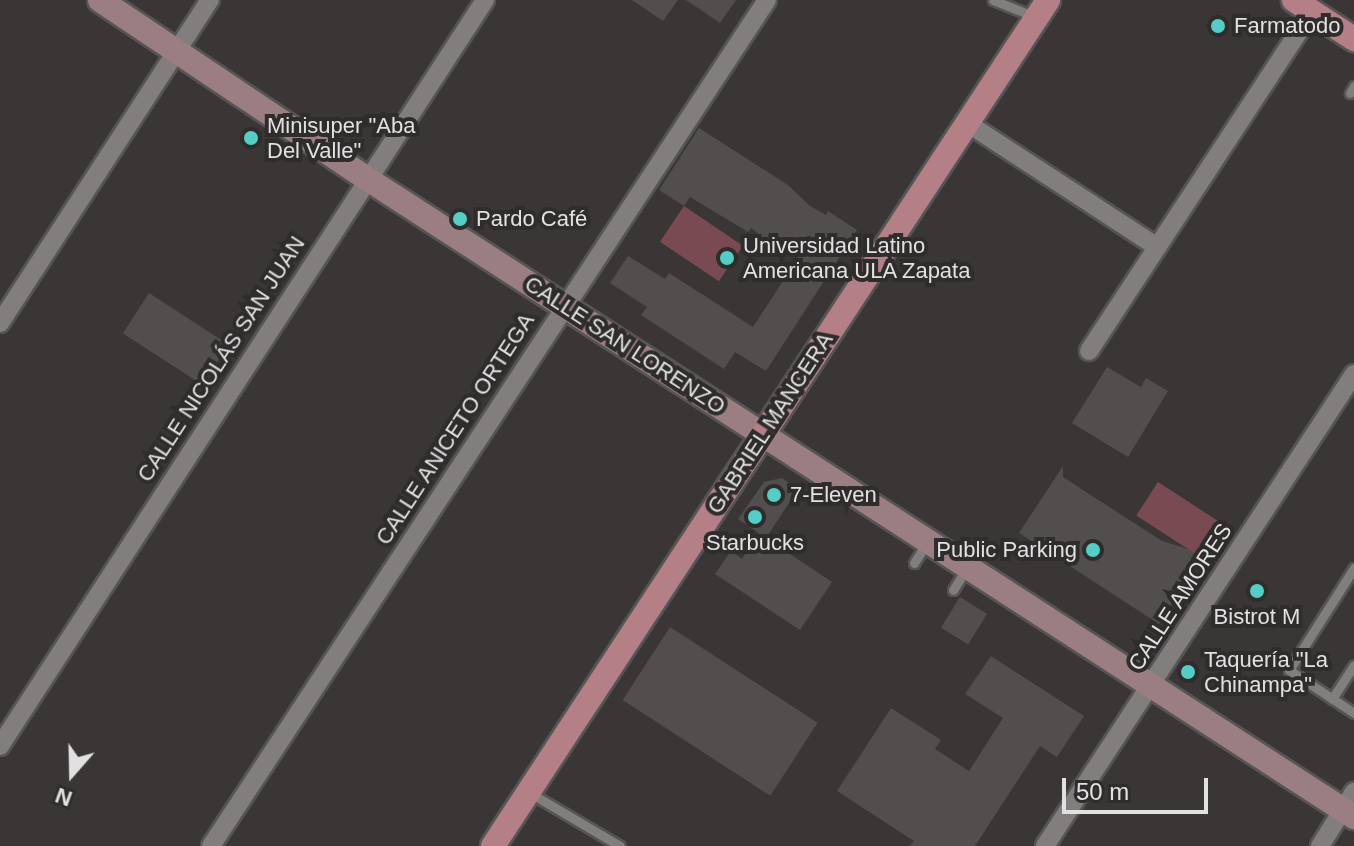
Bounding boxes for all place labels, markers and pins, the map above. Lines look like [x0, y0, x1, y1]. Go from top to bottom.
place label: Farmatodo [1234, 13, 1340, 39]
marker: Farmatodo [1209, 17, 1227, 35]
place label: Minisuper "Aba Del Valle" [267, 112, 415, 164]
marker: Minisuper "Aba Del Valle" [242, 129, 260, 147]
place label: Pardo Café [476, 206, 587, 232]
marker: Pardo Café [451, 210, 469, 228]
place label: Universidad Latino Americana ULA Zapata [743, 232, 972, 284]
marker: Universidad Latino Americana ULA Zapata [718, 249, 736, 267]
place label: 7-Eleven [790, 482, 877, 508]
marker: 7-Eleven [765, 486, 783, 504]
marker: Starbucks [746, 508, 764, 526]
place label: Starbucks [706, 530, 804, 556]
place label: Public Parking [936, 537, 1077, 563]
marker: Public Parking [1084, 541, 1102, 559]
marker: Bistrot M [1248, 582, 1266, 600]
place label: Bistrot M [1214, 604, 1300, 630]
place label: Taquería "La Chinampa" [1204, 646, 1328, 698]
marker: Taquería "La Chinampa" [1179, 663, 1197, 681]

